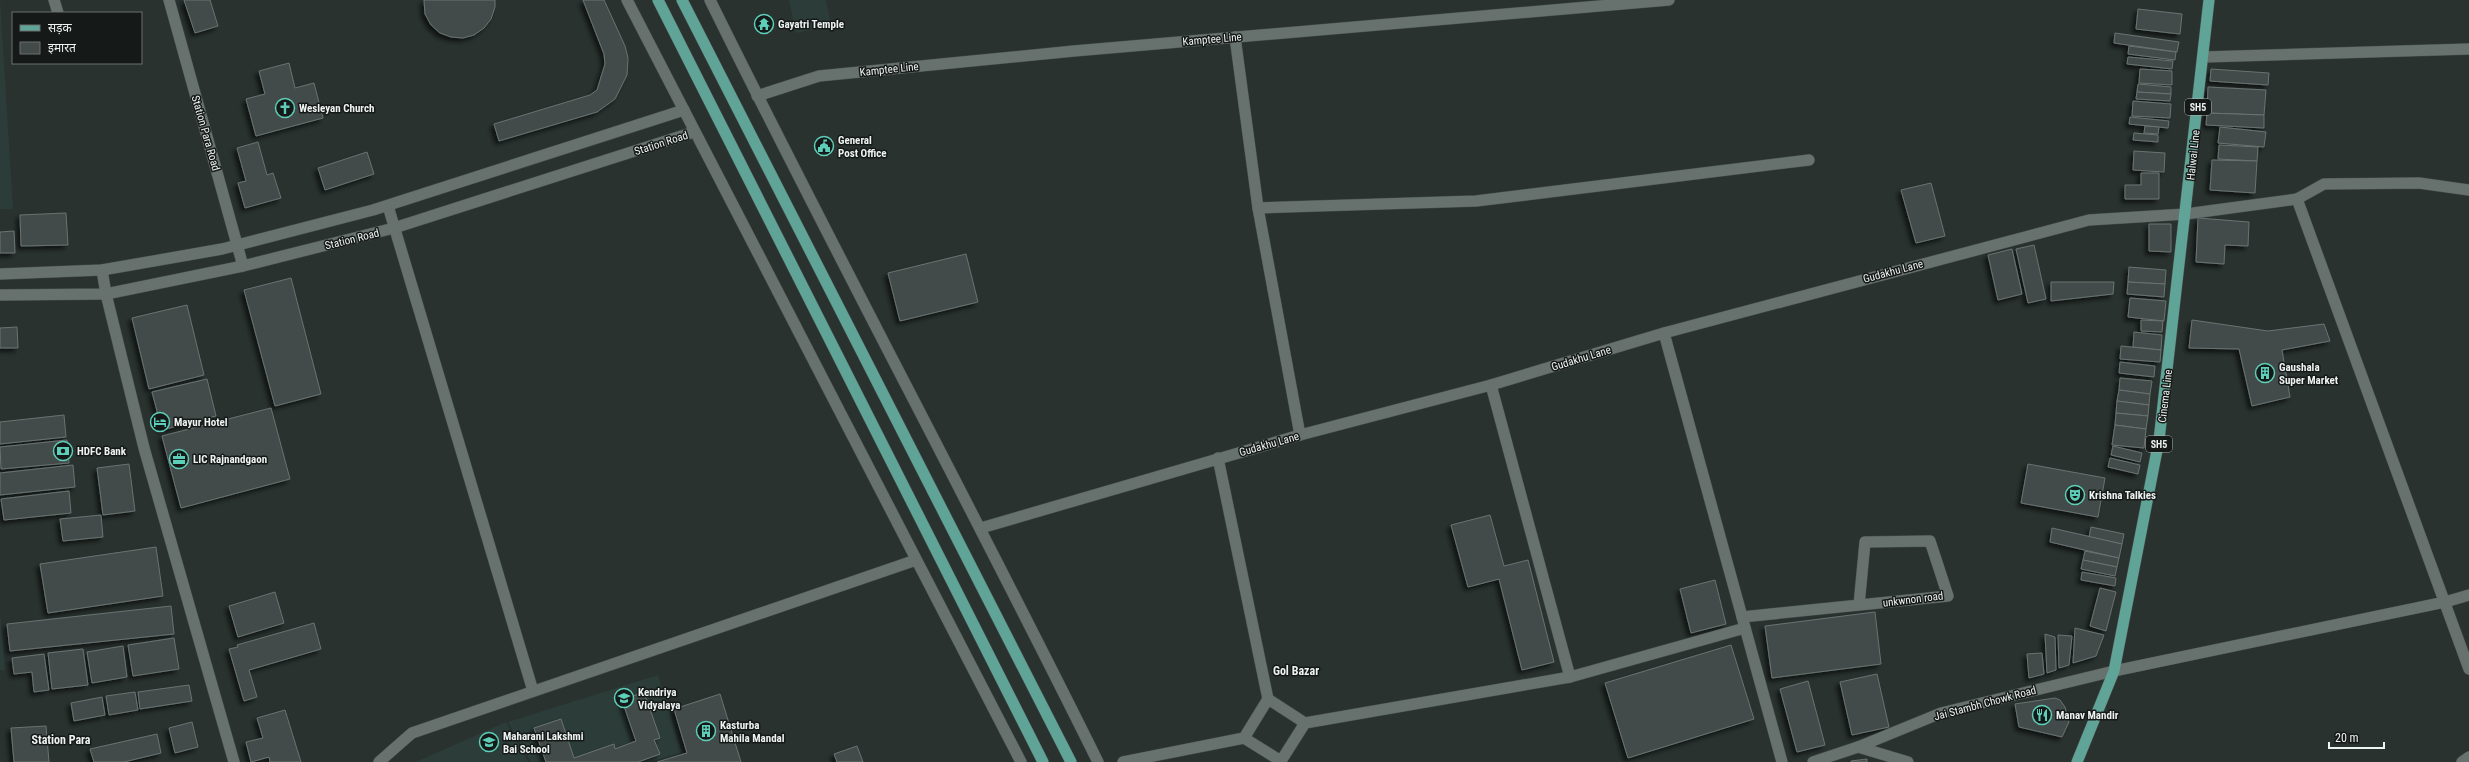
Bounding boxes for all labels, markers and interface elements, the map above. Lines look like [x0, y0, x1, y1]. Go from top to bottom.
legend [12, 12, 142, 64]
temple icon: Gayatri Temple [753, 13, 775, 35]
place label: Gayatri Temple [778, 18, 844, 31]
text: सड़क [48, 21, 73, 35]
street label: Kamptee Line [1182, 30, 1242, 49]
text: इमारत [48, 41, 77, 55]
street label: Kamptee Line [859, 60, 919, 79]
street label: Station Para Road [189, 94, 222, 172]
church icon: Wesleyan Church [274, 97, 296, 119]
road number: SH5 [2185, 99, 2211, 115]
place label: Wesleyan Church [299, 102, 374, 115]
street label: Station Road [633, 129, 690, 158]
street label: Halwai Line [2184, 129, 2203, 181]
place label: General Post Office [838, 134, 887, 160]
public building icon: General Post Office [813, 135, 835, 157]
street label: Station Road [324, 226, 381, 253]
street label: Gudakhu Lane [1862, 257, 1925, 286]
street label: Gudakhu Lane [1550, 343, 1613, 374]
place label: Gaushala Super Market [2279, 361, 2339, 387]
building icon: Gaushala Super Market [2254, 362, 2276, 384]
street label: Cinema Line [2156, 369, 2175, 423]
hotel icon: Mayur Hotel [149, 411, 171, 433]
place label: Mayur Hotel [174, 416, 228, 429]
street label: Gudakhu Lane [1238, 430, 1301, 459]
road number: SH5 [2146, 436, 2172, 452]
bank icon: HDFC Bank [52, 440, 74, 462]
place label: HDFC Bank [77, 445, 127, 458]
office icon: LIC Rajnandgaon [168, 448, 190, 470]
place label: LIC Rajnandgaon [193, 453, 267, 466]
theatre icon: Krishna Talkies [2064, 484, 2086, 506]
place label: Krishna Talkies [2089, 489, 2156, 502]
street label: unkwnon road [1882, 589, 1944, 610]
district label: Gol Bazar [1273, 664, 1319, 678]
street label: Jai Stambh Chowk Road [1933, 684, 2038, 723]
place label: Kendriya Vidyalaya [638, 686, 680, 712]
school or university icon: Kendriya Vidyalaya [613, 687, 635, 709]
restaurant icon: Manav Mandir [2031, 704, 2053, 726]
place label: Manav Mandir [2056, 709, 2119, 722]
place label: Kasturba Mahila Mandal [720, 719, 785, 745]
building icon: Kasturba Mahila Mandal [695, 720, 717, 742]
scale bar [2329, 724, 2384, 750]
place label: Maharani Lakshmi Bai School [503, 730, 584, 756]
school or university icon: Maharani Lakshmi Bai School [478, 731, 500, 753]
text: 20 m [2335, 731, 2359, 745]
district label: Station Para [31, 733, 91, 747]

